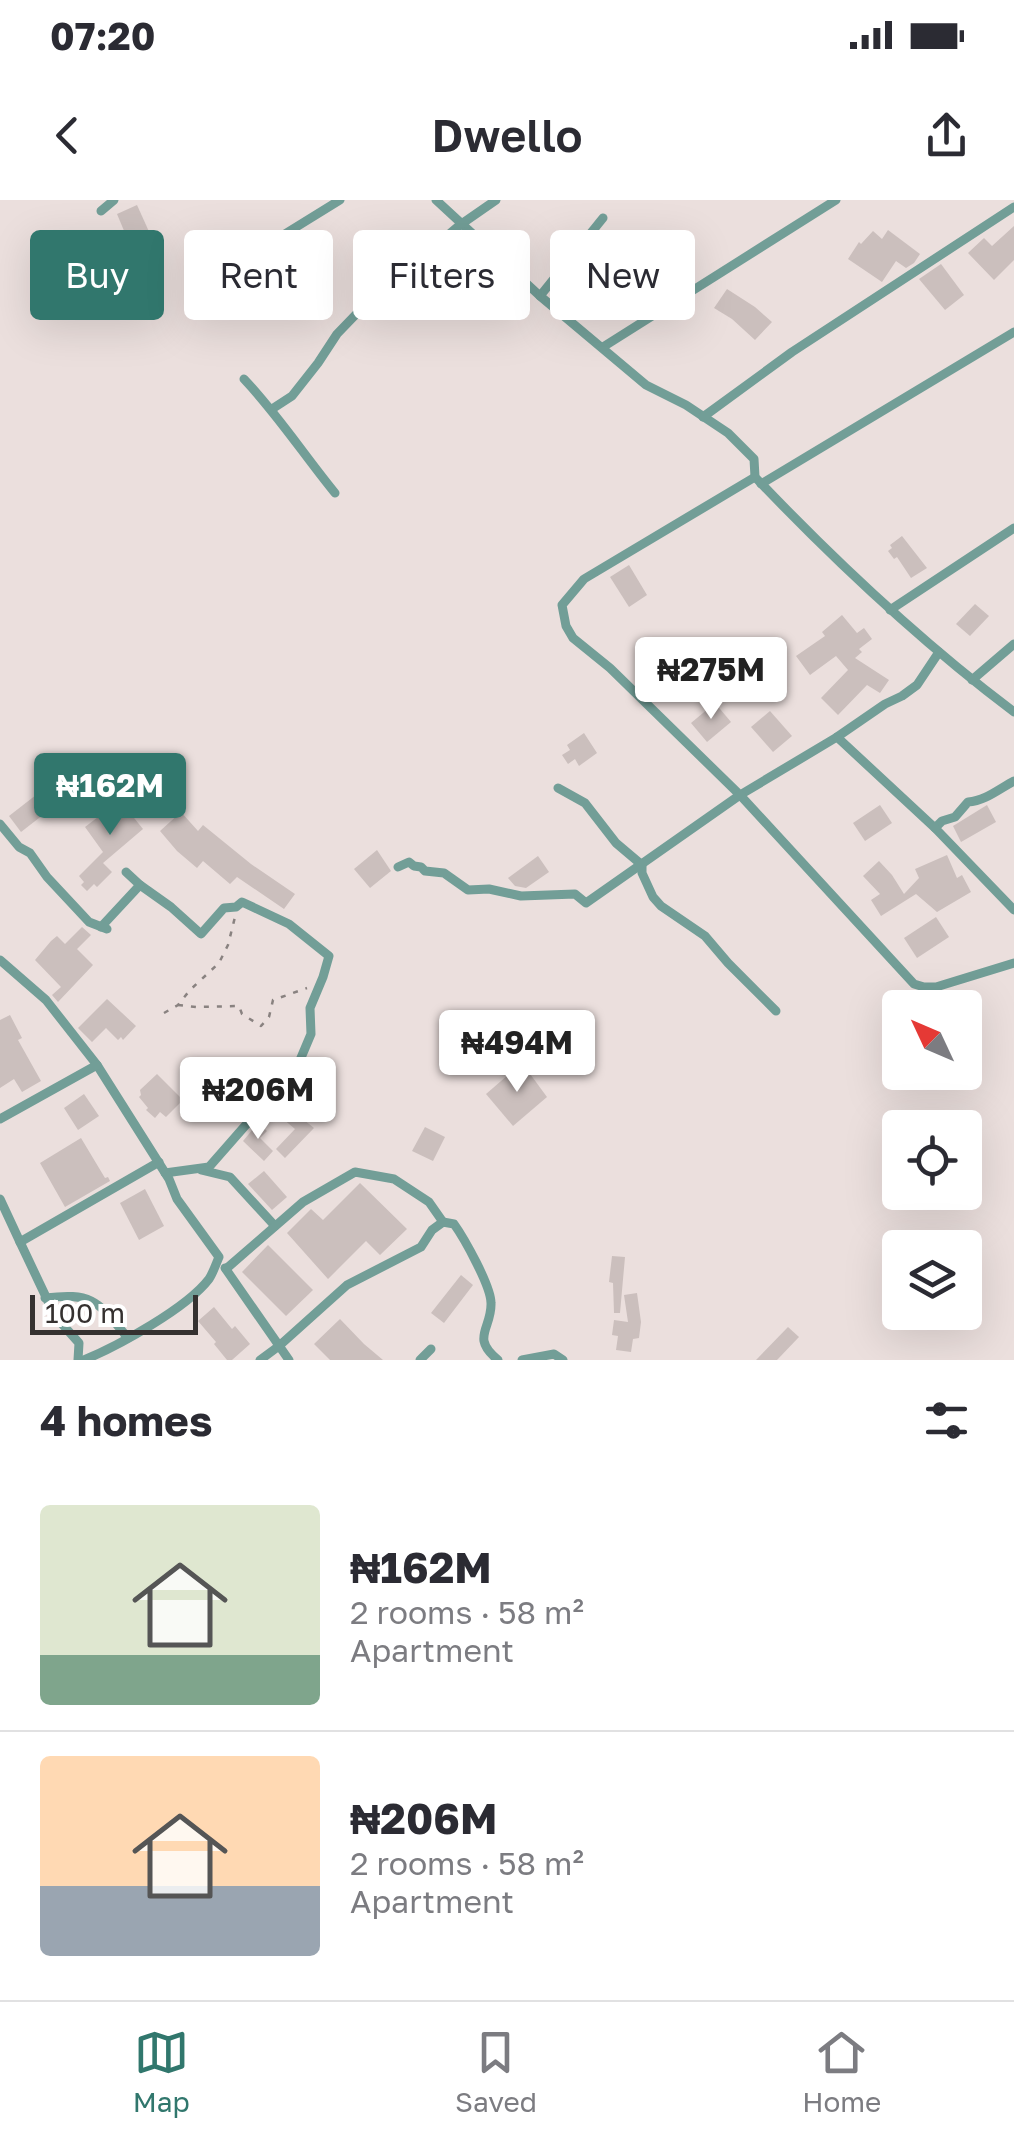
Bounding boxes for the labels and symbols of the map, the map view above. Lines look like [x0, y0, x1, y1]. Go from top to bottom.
pin: ₦275M [641, 637, 781, 722]
pin: ₦162M [40, 753, 180, 838]
north arrow [882, 990, 982, 1090]
pin: ₦494M [447, 1010, 587, 1095]
pin: ₦206M [188, 1057, 328, 1142]
scale bar [30, 1290, 198, 1334]

